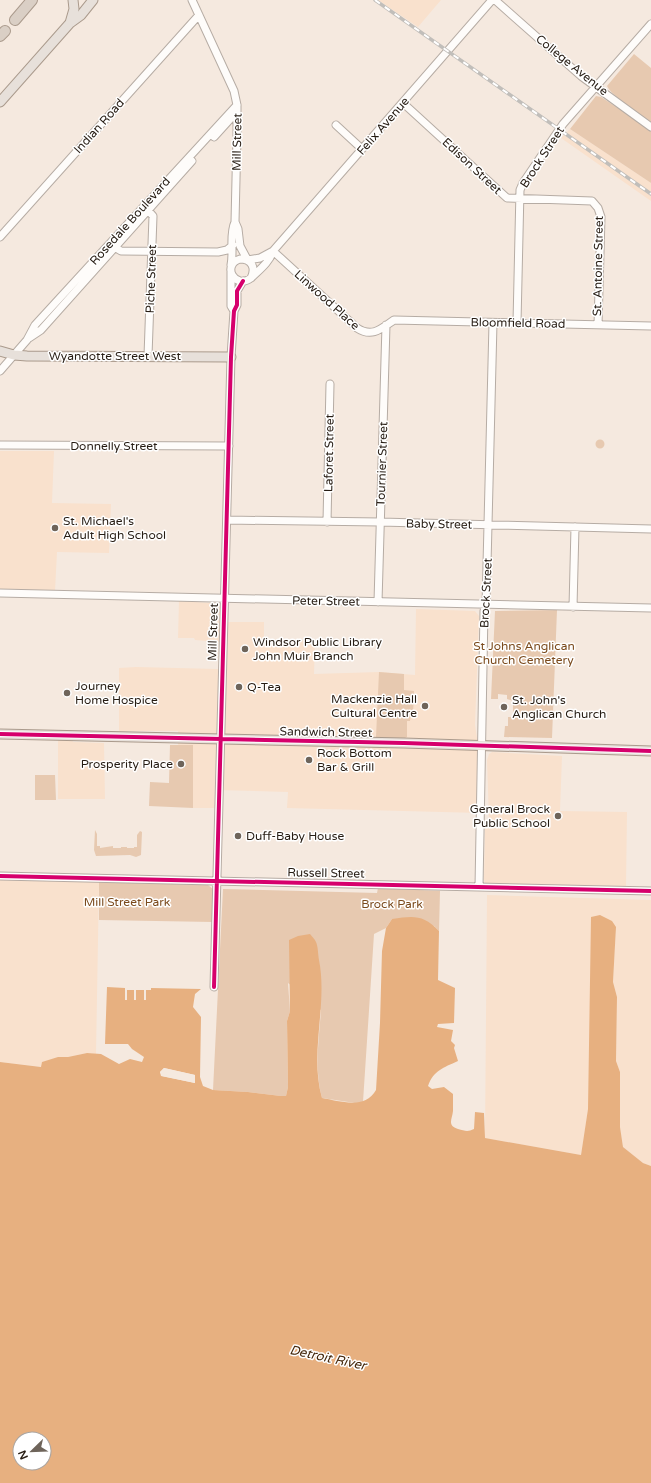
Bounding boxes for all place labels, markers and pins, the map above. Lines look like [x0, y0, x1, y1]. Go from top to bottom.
place label: St. Michael's Adult High School [63, 514, 166, 542]
marker: St. Michael's Adult High School [50, 523, 60, 533]
place label: Windsor Public Library John Muir Branch [253, 635, 382, 663]
marker: Windsor Public Library John Muir Branch [240, 644, 250, 654]
place label: Journey Home Hospice [75, 679, 158, 707]
place label: Q-Tea [247, 680, 281, 694]
marker: Q-Tea [234, 682, 244, 692]
marker: Journey Home Hospice [62, 688, 72, 698]
place label: Mackenzie Hall Cultural Centre [331, 692, 417, 720]
place label: St. John's Anglican Church [512, 693, 606, 721]
marker: Mackenzie Hall Cultural Centre [420, 701, 430, 711]
marker: St. John's Anglican Church [499, 702, 509, 712]
place label: Rock Bottom Bar & Grill [317, 746, 392, 774]
marker: Rock Bottom Bar & Grill [304, 755, 314, 765]
place label: Prosperity Place [81, 757, 173, 771]
marker: Prosperity Place [176, 759, 186, 769]
place label: General Brock Public School [470, 802, 550, 830]
marker: General Brock Public School [553, 811, 563, 821]
place label: Duff-Baby House [246, 829, 344, 843]
marker: Duff-Baby House [233, 831, 243, 841]

